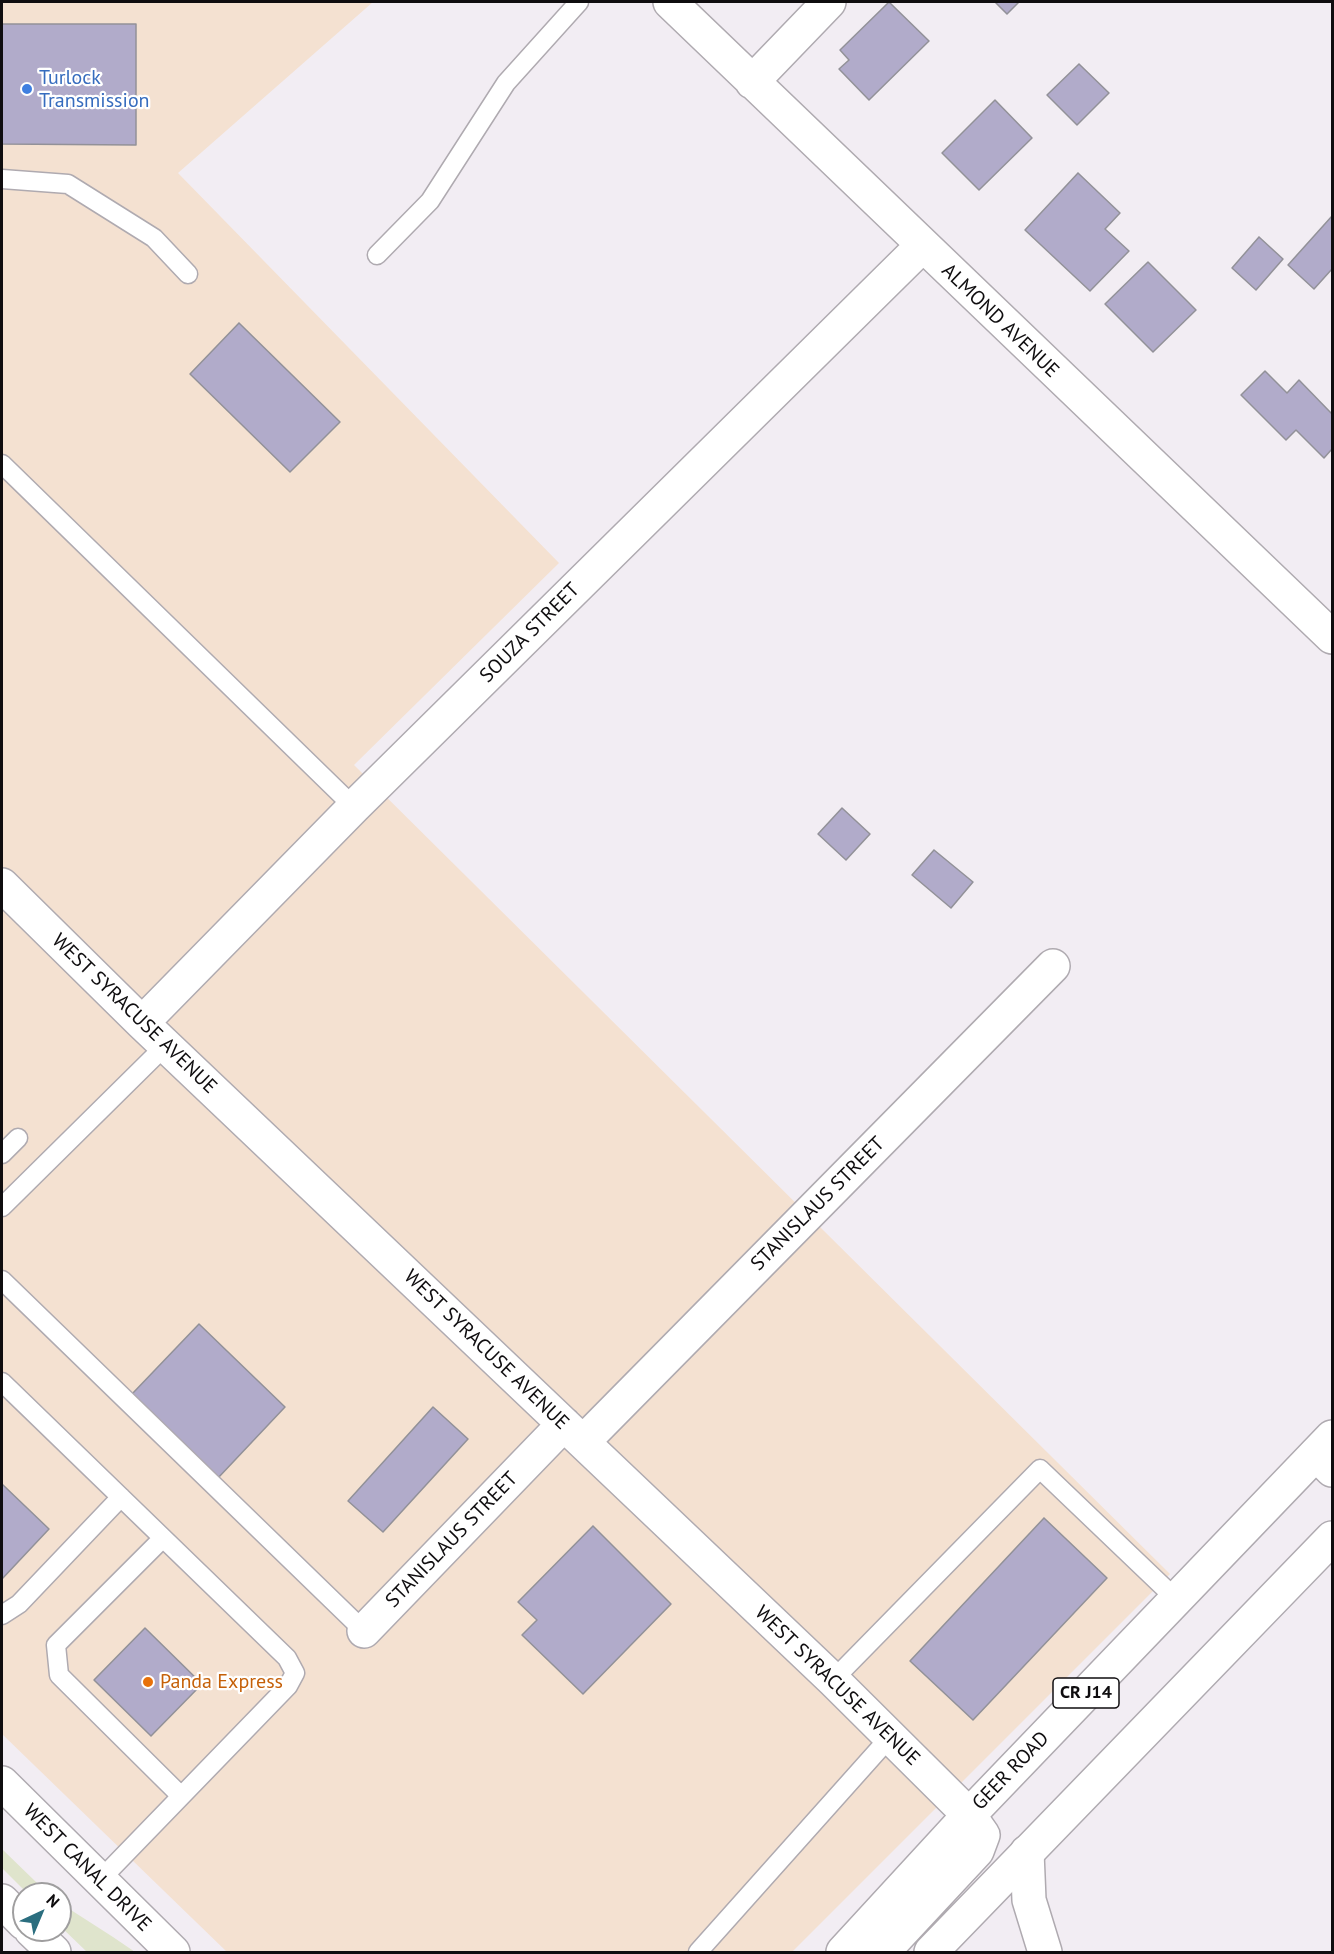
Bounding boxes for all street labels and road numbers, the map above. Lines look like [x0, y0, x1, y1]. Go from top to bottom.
street label: ALMOND AVENUE [936, 259, 1064, 383]
street label: SOUZA STREET [475, 578, 585, 688]
street label: WEST SYRACUSE AVENUE [47, 929, 221, 1099]
street label: STANISLAUS STREET [746, 1132, 890, 1276]
street label: WEST SYRACUSE AVENUE [399, 1265, 573, 1435]
street label: STANISLAUS STREET [381, 1467, 523, 1613]
street label: WEST SYRACUSE AVENUE [750, 1601, 924, 1771]
road number: CR J14 [1053, 1678, 1119, 1708]
street label: GEER ROAD [968, 1727, 1054, 1815]
street label: WEST CANAL DRIVE [18, 1799, 156, 1937]

